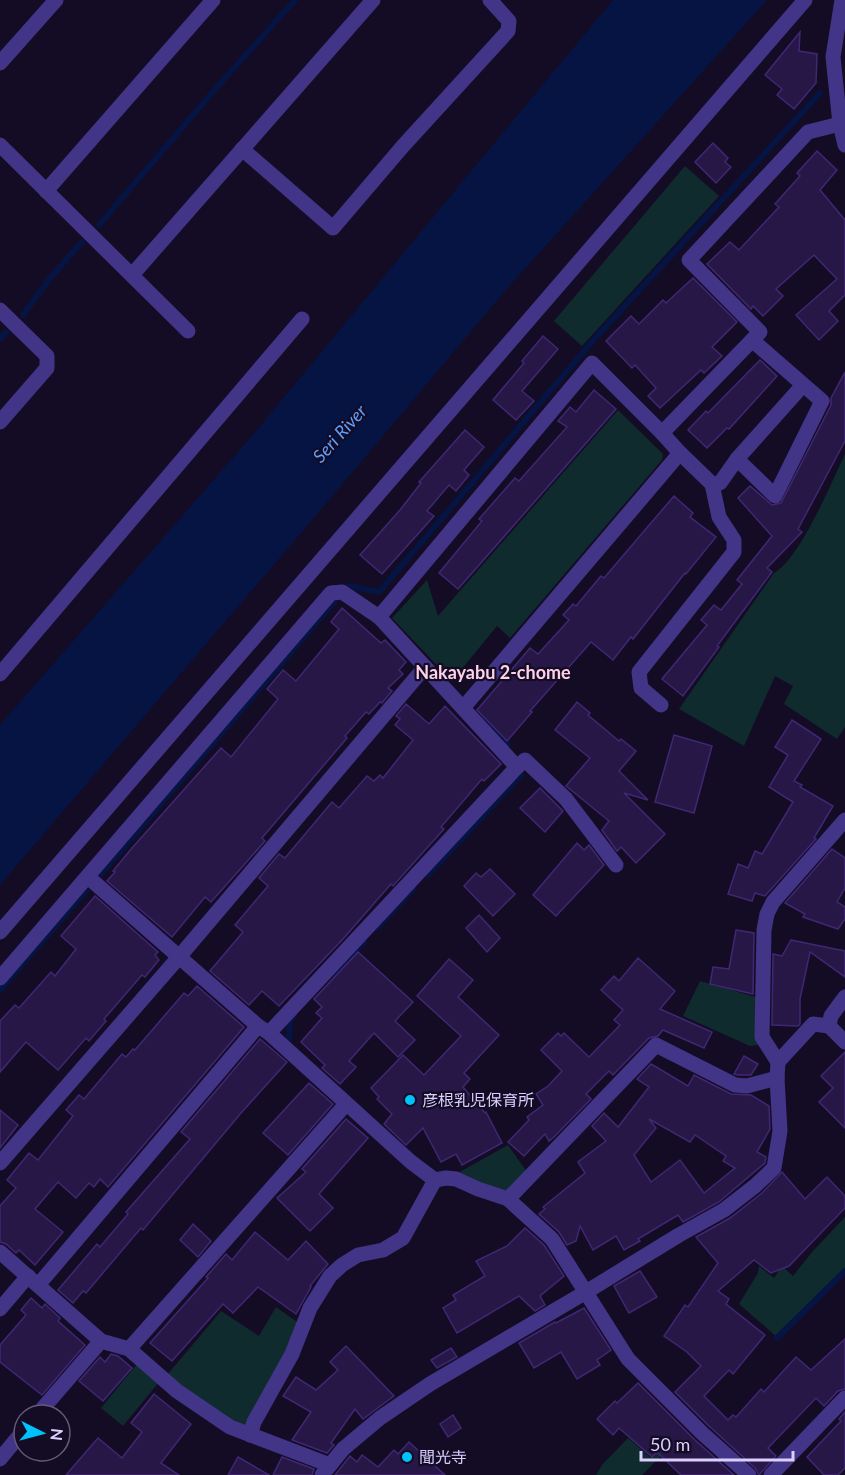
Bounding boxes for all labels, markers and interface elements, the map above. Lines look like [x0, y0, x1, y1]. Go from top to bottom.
water label: Seri River [308, 399, 371, 467]
district label: Nakayabu 2-chome [415, 661, 571, 683]
place label: 彦根乳児保育所 [422, 1090, 534, 1109]
marker: 彦根乳児保育所 [403, 1093, 417, 1107]
north arrow [12, 1403, 72, 1463]
scale bar [641, 1424, 792, 1462]
text: N [47, 1427, 68, 1442]
text: 50 m [650, 1433, 690, 1455]
place label: 聞光寺 [419, 1447, 467, 1466]
marker: 聞光寺 [400, 1450, 414, 1464]

